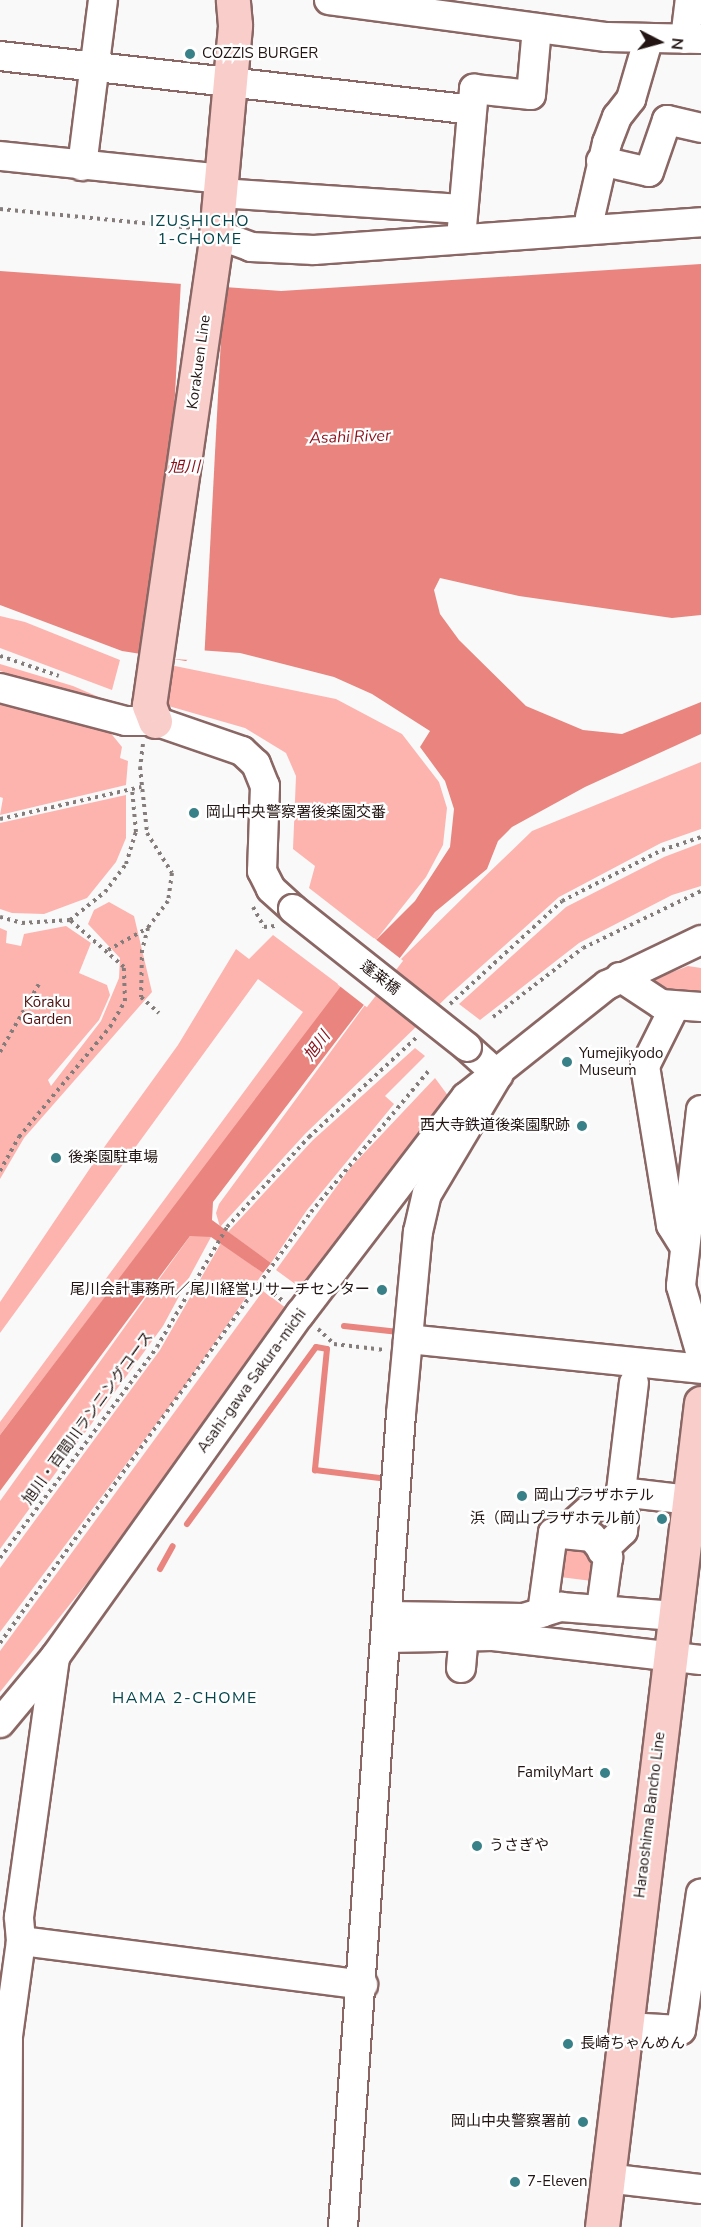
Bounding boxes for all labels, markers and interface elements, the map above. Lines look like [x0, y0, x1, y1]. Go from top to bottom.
north arrow [629, 12, 689, 72]
text: N [665, 37, 688, 51]
place label: COZZIS BURGER [202, 45, 318, 63]
marker: COZZIS BURGER [183, 47, 197, 61]
district label: IZUSHICHO 1-CHOME [150, 211, 250, 249]
street label: Korakuen Line [183, 314, 215, 410]
water label: Asahi River [309, 426, 391, 448]
water label: 旭川 [168, 457, 200, 477]
place label: 岡山中央警察署後楽園交番 [206, 804, 386, 822]
marker: 岡山中央警察署後楽園交番 [187, 806, 201, 820]
street label: 蓬莱橋 [357, 957, 403, 999]
park label: Kōraku Garden [22, 993, 72, 1028]
water label: 旭川 [300, 1027, 334, 1065]
place label: Yumejikyodo Museum [579, 1044, 663, 1079]
marker: Yumejikyodo Museum [560, 1055, 574, 1069]
place label: 西大寺鉄道後楽園駅跡 [420, 1117, 570, 1135]
marker: 西大寺鉄道後楽園駅跡 [575, 1119, 589, 1133]
place label: 後楽園駐車場 [68, 1149, 158, 1167]
marker: 後楽園駐車場 [49, 1151, 63, 1165]
place label: 尾川会計事務所／尾川経営リサーチセンター [70, 1281, 370, 1299]
marker: 尾川会計事務所／尾川経営リサーチセンター [375, 1283, 389, 1297]
street label: Asahi-gawa Sakura-michi [194, 1306, 310, 1456]
street label: 旭川・百間川ランニングコース [19, 1328, 157, 1508]
place label: 岡山プラザホテル [534, 1487, 654, 1505]
marker: 岡山プラザホテル [515, 1489, 529, 1503]
place label: 浜（岡山プラザホテル前） [470, 1510, 650, 1528]
marker: 浜（岡山プラザホテル前） [655, 1512, 669, 1526]
district label: HAMA 2-CHOME [112, 1688, 258, 1708]
street label: Haraoshima Bancho Line [631, 1731, 669, 1899]
place label: FamilyMart [517, 1764, 593, 1782]
marker: FamilyMart [598, 1766, 612, 1780]
place label: うさぎや [489, 1837, 549, 1855]
marker: うさぎや [470, 1839, 484, 1853]
place label: 長崎ちゃんめん [580, 2035, 685, 2053]
marker: 長崎ちゃんめん [561, 2037, 575, 2051]
place label: 岡山中央警察署前 [451, 2113, 571, 2131]
marker: 岡山中央警察署前 [576, 2115, 590, 2129]
place label: 7-Eleven [527, 2173, 587, 2191]
marker: 7-Eleven [508, 2175, 522, 2189]

